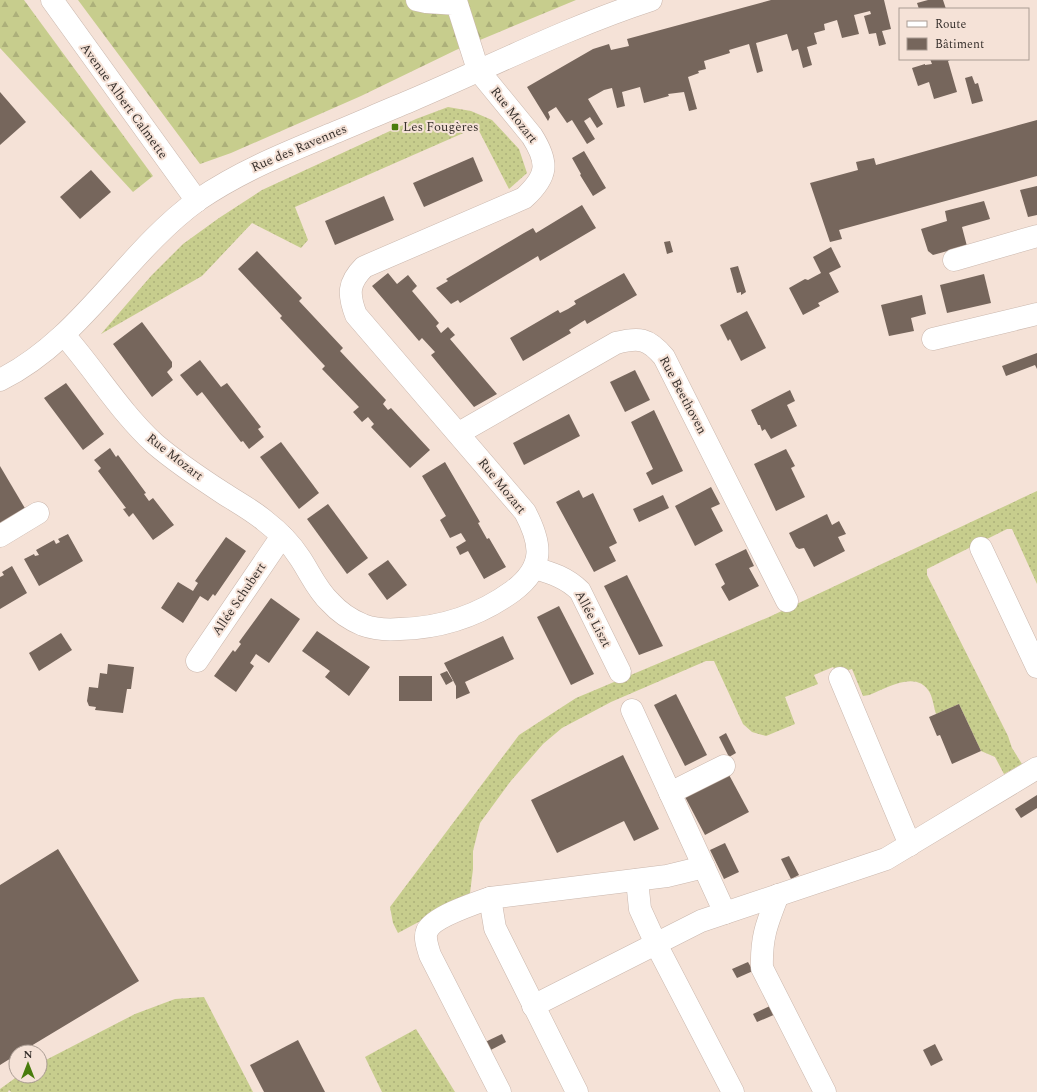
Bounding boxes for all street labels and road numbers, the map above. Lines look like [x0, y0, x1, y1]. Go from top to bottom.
street label: Avenue Albert Calmette [75, 39, 173, 163]
street label: Rue Mozart [485, 82, 543, 148]
street label: Rue des Ravennes [248, 119, 350, 177]
street label: Rue Beethoven [654, 352, 712, 438]
street label: Rue Mozart [142, 428, 208, 486]
street label: Rue Mozart [473, 454, 531, 519]
street label: Allée Schubert [207, 558, 271, 640]
street label: Allée Liszt [570, 587, 617, 651]

